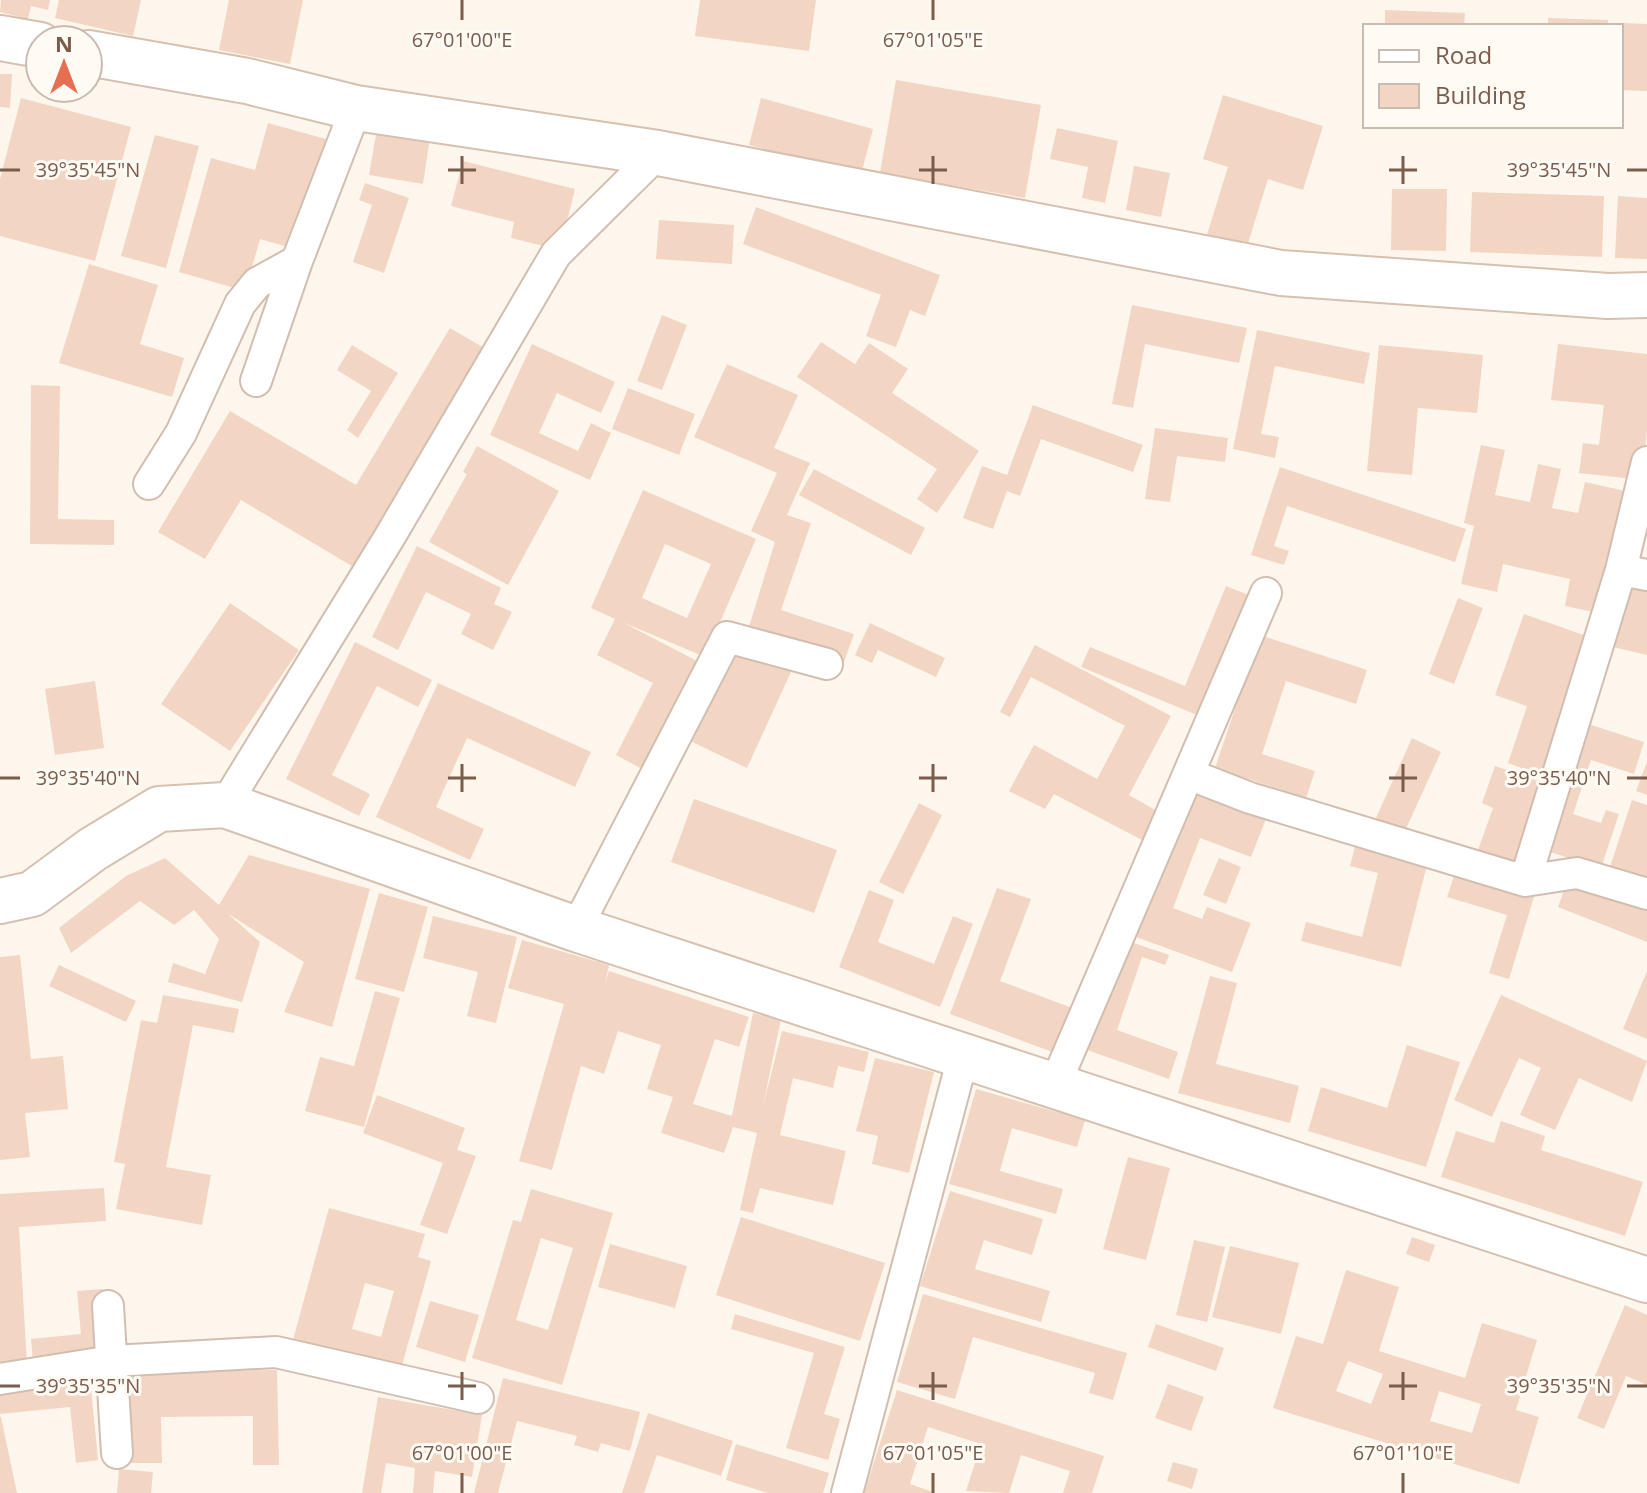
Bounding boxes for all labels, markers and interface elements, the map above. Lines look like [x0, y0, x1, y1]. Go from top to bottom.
north arrow [24, 24, 104, 104]
legend [1363, 24, 1623, 128]
text: 67°01'00"E [412, 26, 512, 53]
text: 67°01'05"E [883, 26, 983, 53]
text: N [55, 28, 73, 58]
text: Road [1435, 38, 1492, 71]
text: Building [1435, 78, 1526, 111]
text: 39°35'45"N [36, 156, 140, 183]
text: 39°35'45"N [1507, 156, 1611, 183]
text: 39°35'40"N [36, 764, 140, 791]
text: 39°35'40"N [1507, 764, 1611, 791]
text: 39°35'35"N [36, 1372, 140, 1399]
text: 39°35'35"N [1507, 1372, 1611, 1399]
text: 67°01'00"E [412, 1439, 512, 1466]
text: 67°01'05"E [883, 1439, 983, 1466]
text: 67°01'10"E [1353, 1439, 1453, 1466]

